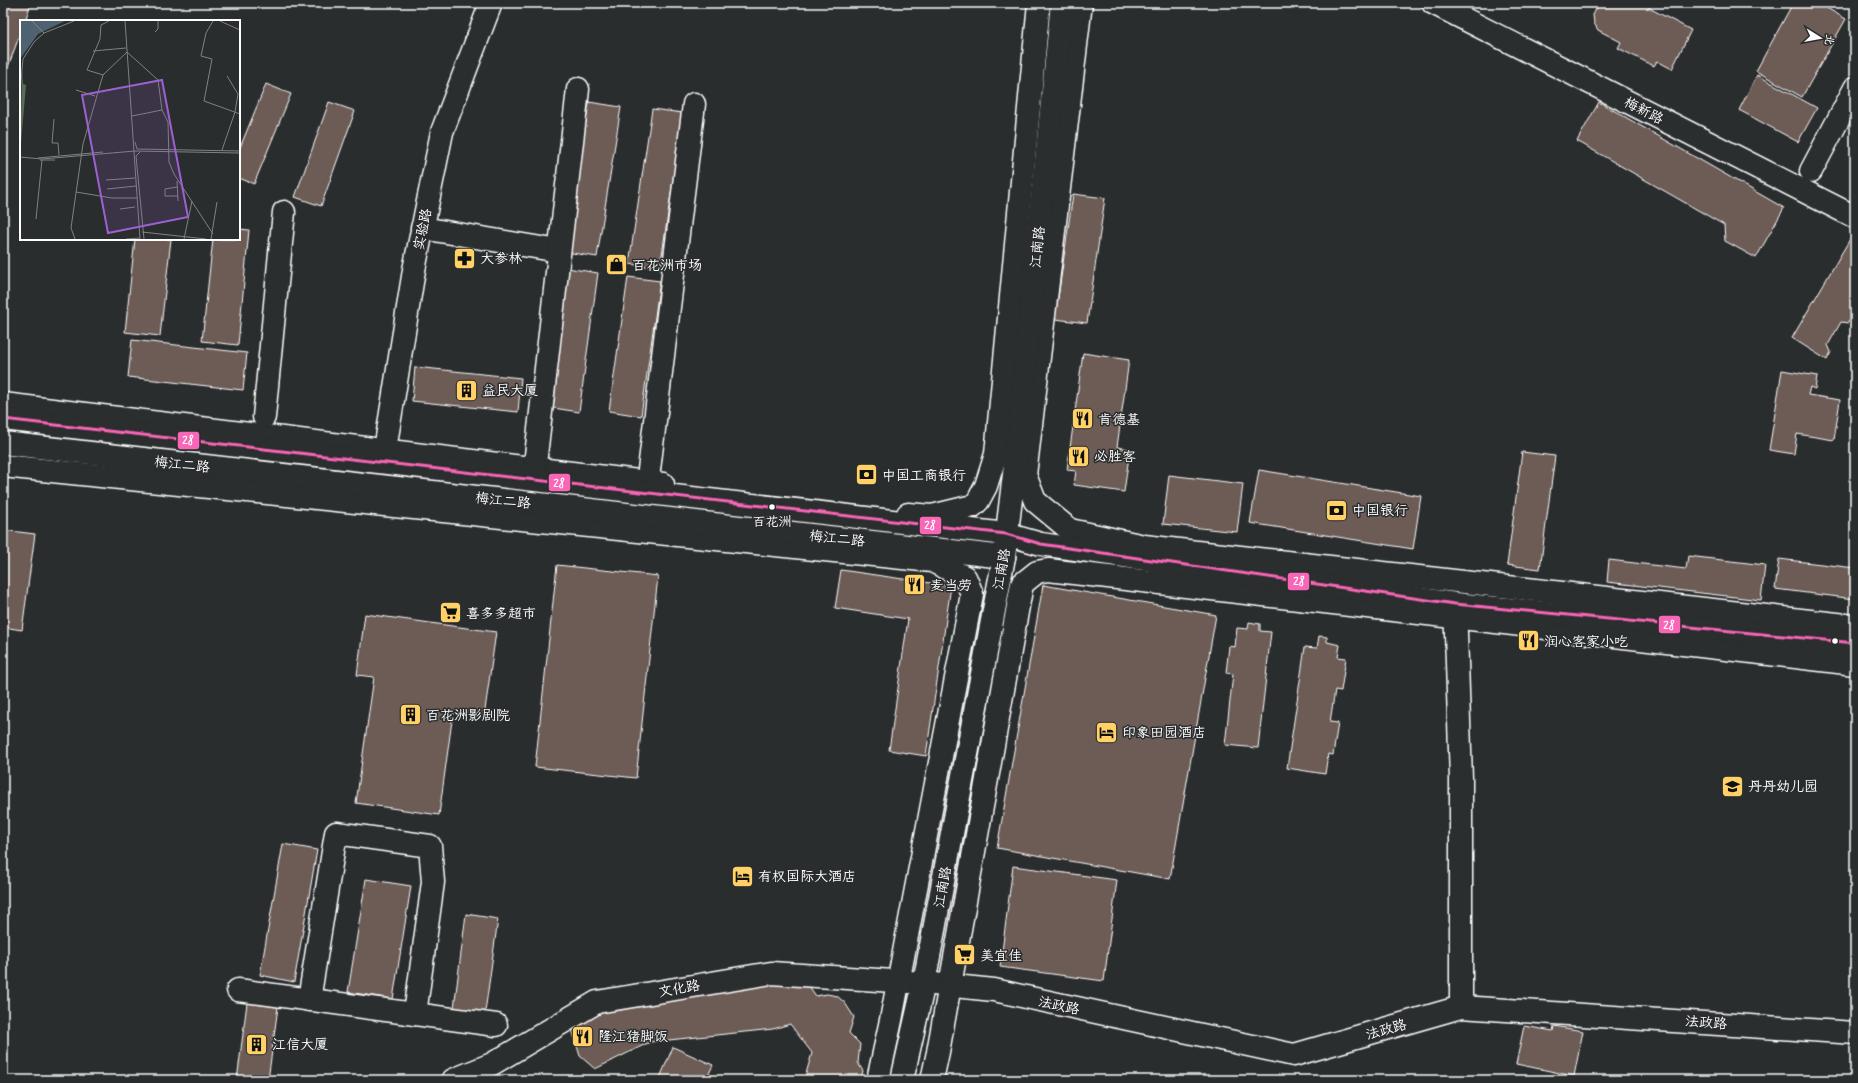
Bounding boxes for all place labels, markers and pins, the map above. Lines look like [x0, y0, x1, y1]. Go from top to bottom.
pharmacy icon: 大参林 [452, 245, 478, 271]
place label: 大参林 [480, 250, 523, 268]
shop icon: 百花洲市场 [603, 252, 629, 278]
place label: 百花洲市场 [632, 257, 702, 275]
building icon: 益民大厦 [453, 377, 479, 403]
place label: 益民大厦 [482, 382, 538, 400]
restaurant icon: 肯德基 [1070, 406, 1096, 432]
place label: 肯德基 [1098, 411, 1140, 429]
restaurant icon: 必胜客 [1066, 443, 1092, 469]
place label: 必胜客 [1094, 448, 1136, 466]
bank icon: 中国工商银行 [854, 462, 880, 488]
place label: 中国工商银行 [882, 467, 966, 485]
bank icon: 中国银行 [1323, 497, 1349, 523]
marker: 百花洲 [767, 502, 777, 512]
place label: 中国银行 [1352, 502, 1408, 520]
place label: 百花洲 [752, 514, 792, 531]
restaurant icon: 麦当劳 [902, 572, 928, 598]
place label: 麦当劳 [930, 577, 972, 595]
supermarket icon: 喜多多超市 [437, 600, 463, 626]
place label: 喜多多超市 [466, 605, 536, 623]
restaurant icon: 润心客家小吃 [1515, 628, 1541, 654]
place label: 润心客家小吃 [1544, 633, 1628, 651]
unlabelled marker [1830, 636, 1840, 646]
building icon: 百花洲影剧院 [398, 702, 424, 728]
place label: 百花洲影剧院 [426, 707, 510, 725]
hotel icon: 印象田园酒店 [1094, 719, 1120, 745]
place label: 印象田园酒店 [1122, 724, 1206, 742]
school or university icon: 丹丹幼儿园 [1720, 773, 1746, 799]
place label: 丹丹幼儿园 [1748, 778, 1818, 796]
hotel icon: 有权国际大酒店 [729, 863, 755, 889]
place label: 有权国际大酒店 [758, 868, 856, 886]
supermarket icon: 美宜佳 [951, 942, 977, 968]
place label: 美宜佳 [980, 947, 1022, 965]
restaurant icon: 隆江猪脚饭 [570, 1023, 596, 1049]
place label: 隆江猪脚饭 [598, 1028, 668, 1046]
building icon: 江信大厦 [244, 1031, 270, 1057]
place label: 江信大厦 [272, 1036, 328, 1054]

